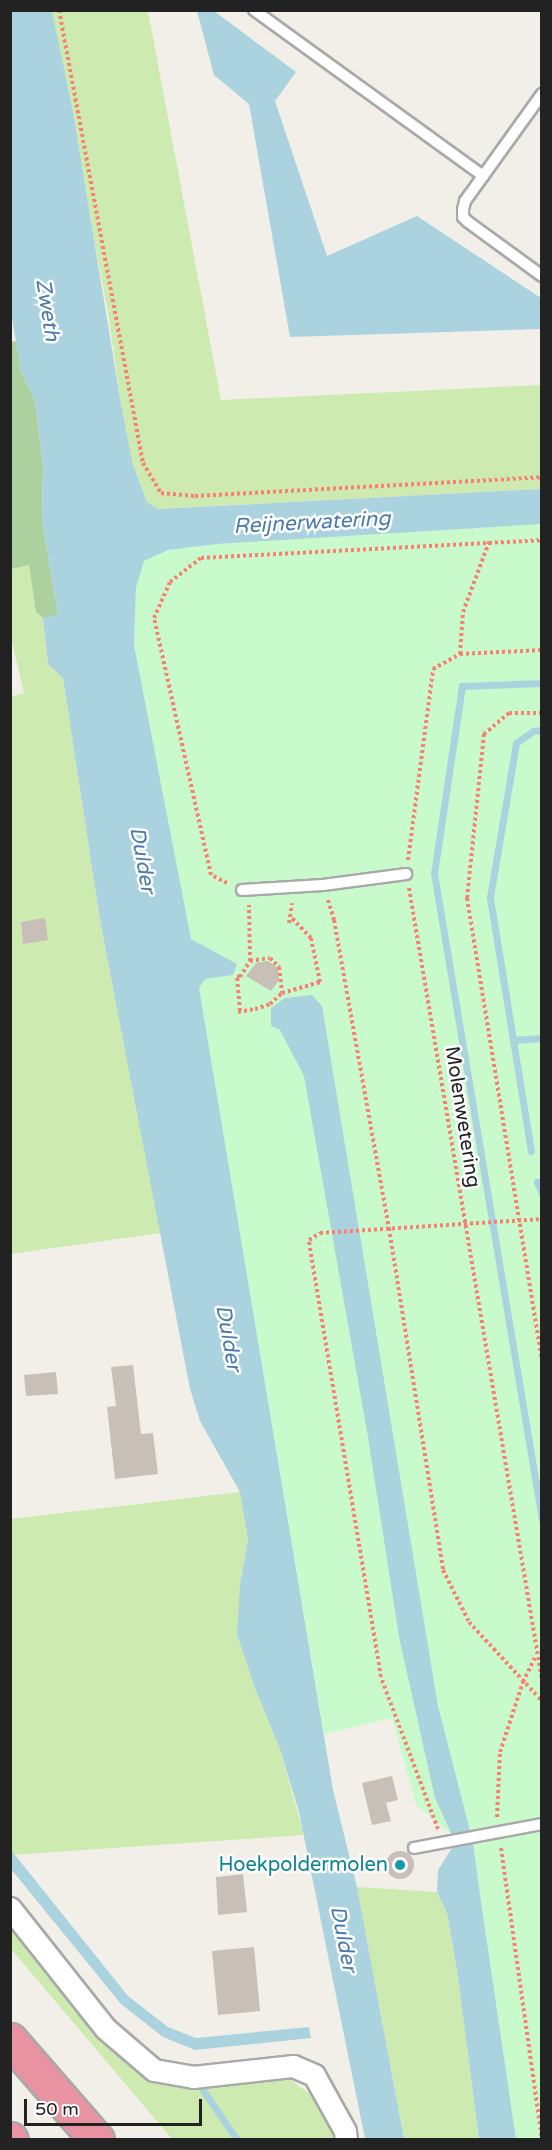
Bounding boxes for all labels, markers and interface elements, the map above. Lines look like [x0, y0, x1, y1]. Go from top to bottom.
water label: Zweth [30, 277, 64, 343]
water label: Reijnerwatering [233, 506, 391, 540]
water label: Dulder [124, 825, 160, 895]
street label: Molenwetering [439, 1045, 485, 1189]
water label: Dulder [210, 1303, 246, 1373]
place label: Hoekpoldermolen [218, 1853, 388, 1877]
marker: Hoekpoldermolen [393, 1858, 407, 1872]
water label: Dulder [324, 1904, 362, 1974]
scale bar [27, 2087, 206, 2125]
text: 50 m [35, 2098, 79, 2120]

